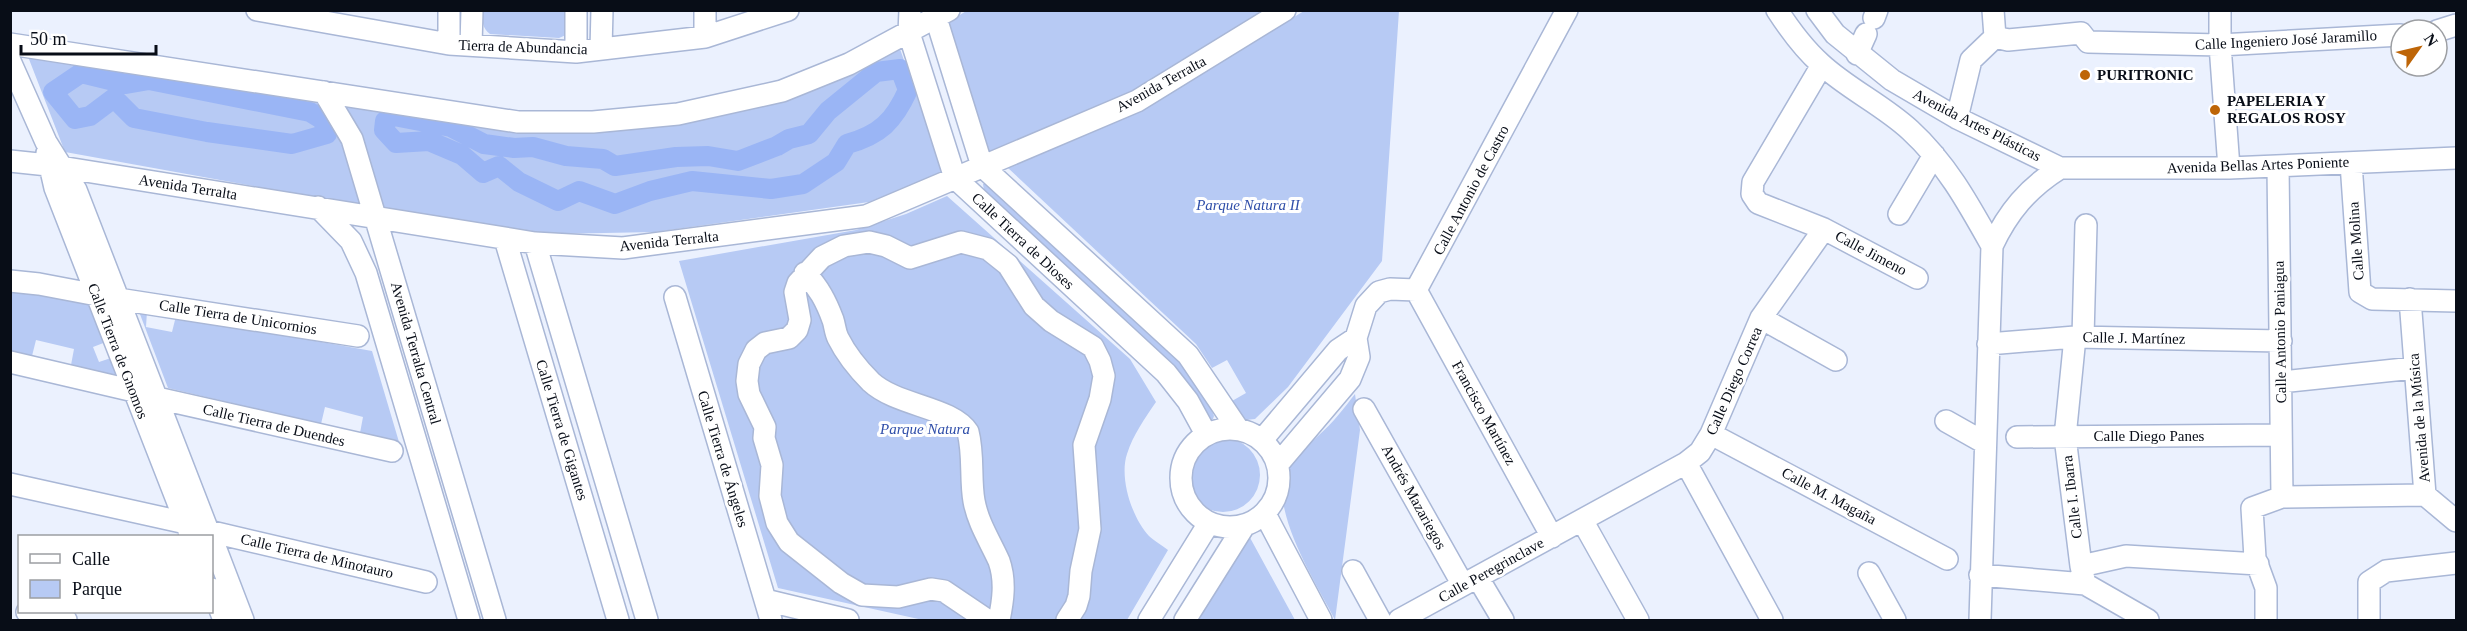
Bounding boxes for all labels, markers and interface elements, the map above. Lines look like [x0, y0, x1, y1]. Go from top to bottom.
scale bar [21, 18, 156, 56]
north arrow [2389, 18, 2449, 78]
street label: Calle Ingeniero José Jaramillo [2195, 27, 2377, 53]
text: 50 m [30, 29, 67, 49]
text: N [2421, 30, 2442, 50]
street label: Tierra de Abundancia [458, 37, 588, 57]
street label: Avenida Terralta [1114, 53, 1209, 115]
place label: PURITRONIC [2097, 67, 2194, 83]
marker: PURITRONIC [2078, 68, 2092, 82]
street label: Avenida Artes Plásticas [1910, 86, 2044, 164]
place label: PAPELERIA Y REGALOS ROSY [2227, 93, 2346, 126]
marker: PAPELERIA Y REGALOS ROSY [2208, 103, 2222, 117]
street label: Calle Antonio de Castro [1430, 122, 1512, 258]
street label: Avenida Bellas Artes Poniente [2166, 154, 2350, 176]
street label: Avenida Terralta [138, 171, 239, 203]
street label: Calle Tierra de Dioses [969, 190, 1077, 293]
park label: Parque Natura II [1195, 197, 1301, 213]
street label: Calle Molina [2345, 201, 2367, 281]
street label: Calle Jimeno [1832, 227, 1910, 279]
street label: Avenida Terralta [619, 228, 720, 254]
street label: Calle Antonio Paniagua [2271, 260, 2289, 403]
street label: Avenida Terralta Central [388, 280, 444, 426]
street label: Calle Tierra de Gnomos [85, 281, 151, 421]
street label: Calle Tierra de Unicornios [158, 297, 318, 337]
street label: Calle Diego Correa [1703, 324, 1765, 438]
street label: Calle J. Martínez [2082, 329, 2186, 347]
street label: Avenida de la Música [2405, 352, 2433, 483]
street label: Calle Tierra de Gigantes [533, 358, 591, 502]
street label: Francisco Martínez [1449, 358, 1519, 468]
street label: Calle Tierra de Ángeles [695, 389, 751, 529]
street label: Calle Tierra de Duendes [201, 401, 347, 449]
park label: Parque Natura [879, 421, 970, 437]
street label: Calle Diego Panes [2094, 428, 2205, 444]
street label: Andrés Mazariegos [1379, 442, 1449, 552]
street label: Calle I. Ibarra [2059, 454, 2085, 540]
street label: Calle M. Magaña [1779, 464, 1879, 528]
street label: Calle Tierra de Minotauro [239, 531, 395, 581]
street label: Calle Peregrinclave [1436, 534, 1547, 606]
legend [18, 535, 213, 613]
text: Calle [72, 549, 110, 569]
text: Parque [72, 579, 122, 599]

